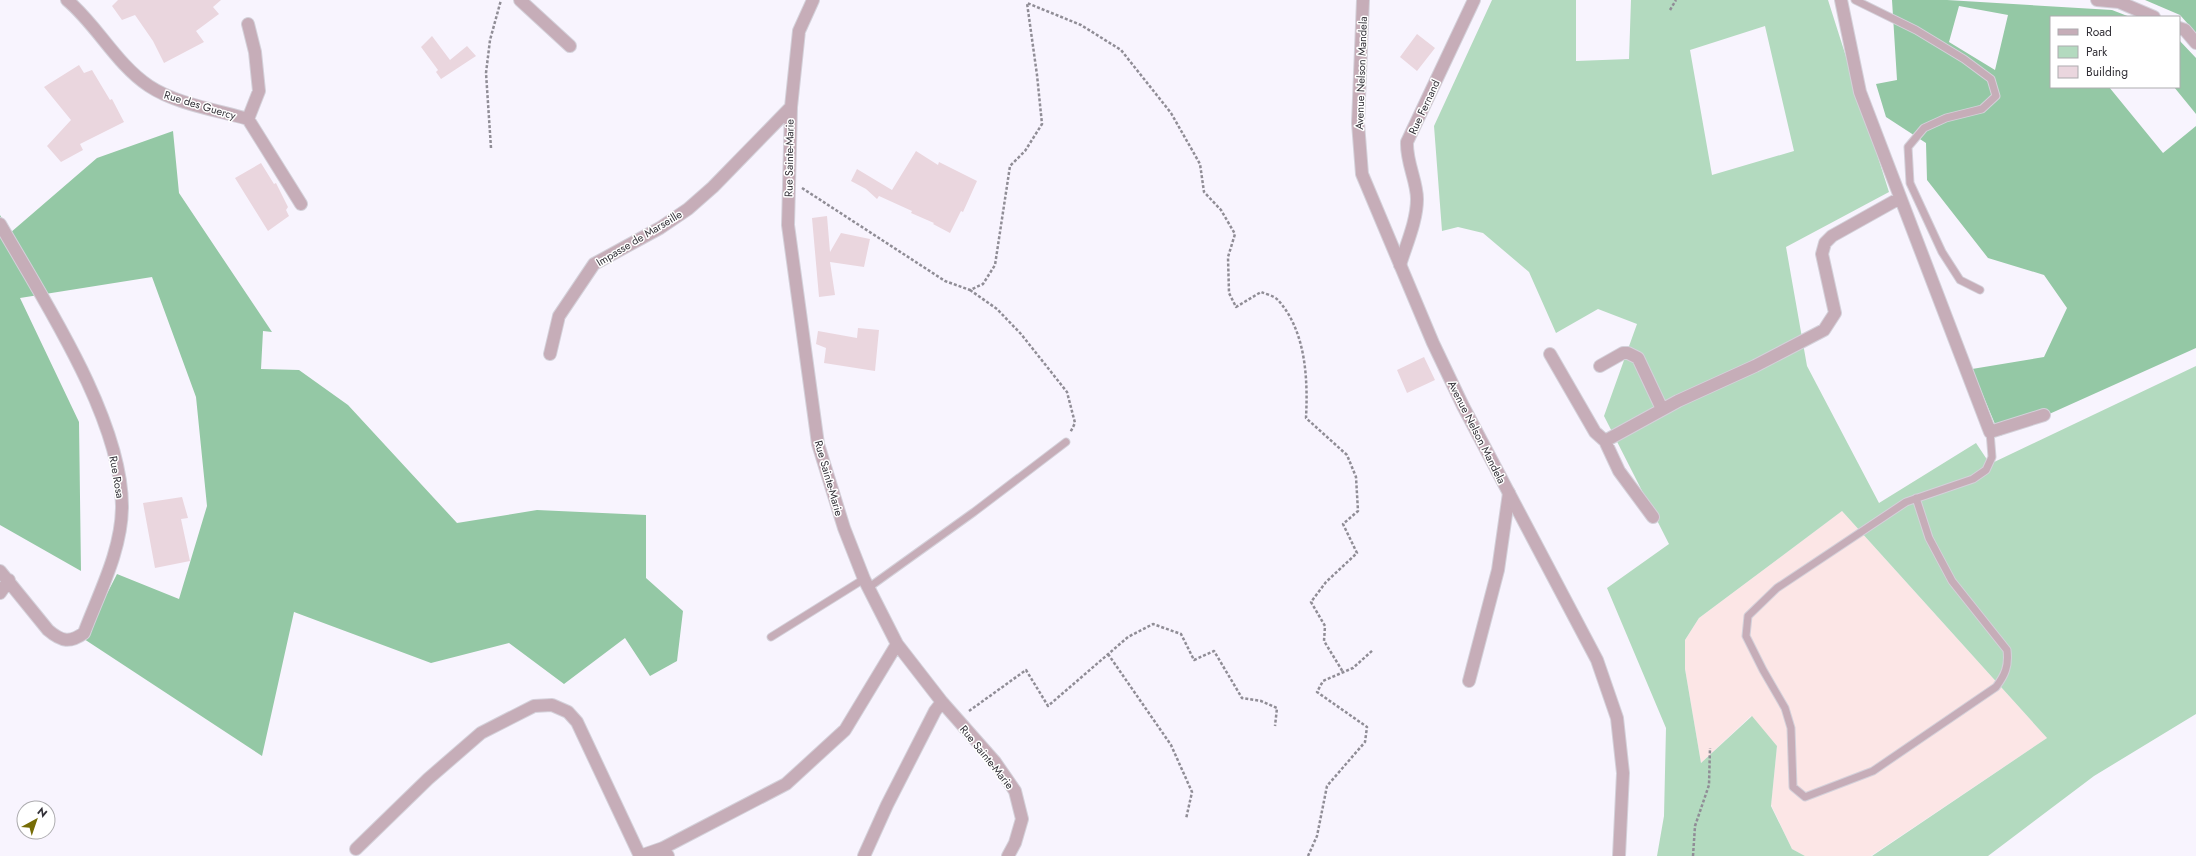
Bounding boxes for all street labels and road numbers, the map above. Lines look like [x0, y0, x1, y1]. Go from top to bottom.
street label: Avenue Nelson Mandela [1351, 16, 1371, 130]
street label: Rue Fernand [1404, 77, 1444, 137]
street label: Rue des Guercy [162, 86, 238, 124]
street label: Rue Sainte-Marie [780, 119, 798, 197]
street label: Impasse de Marseille [593, 206, 685, 270]
street label: Avenue Nelson Mandela [1444, 378, 1510, 486]
street label: Rue Sainte-Marie [811, 438, 848, 518]
street label: Rue Rosa [105, 455, 129, 499]
street label: Rue Sainte-Marie [956, 722, 1018, 793]

